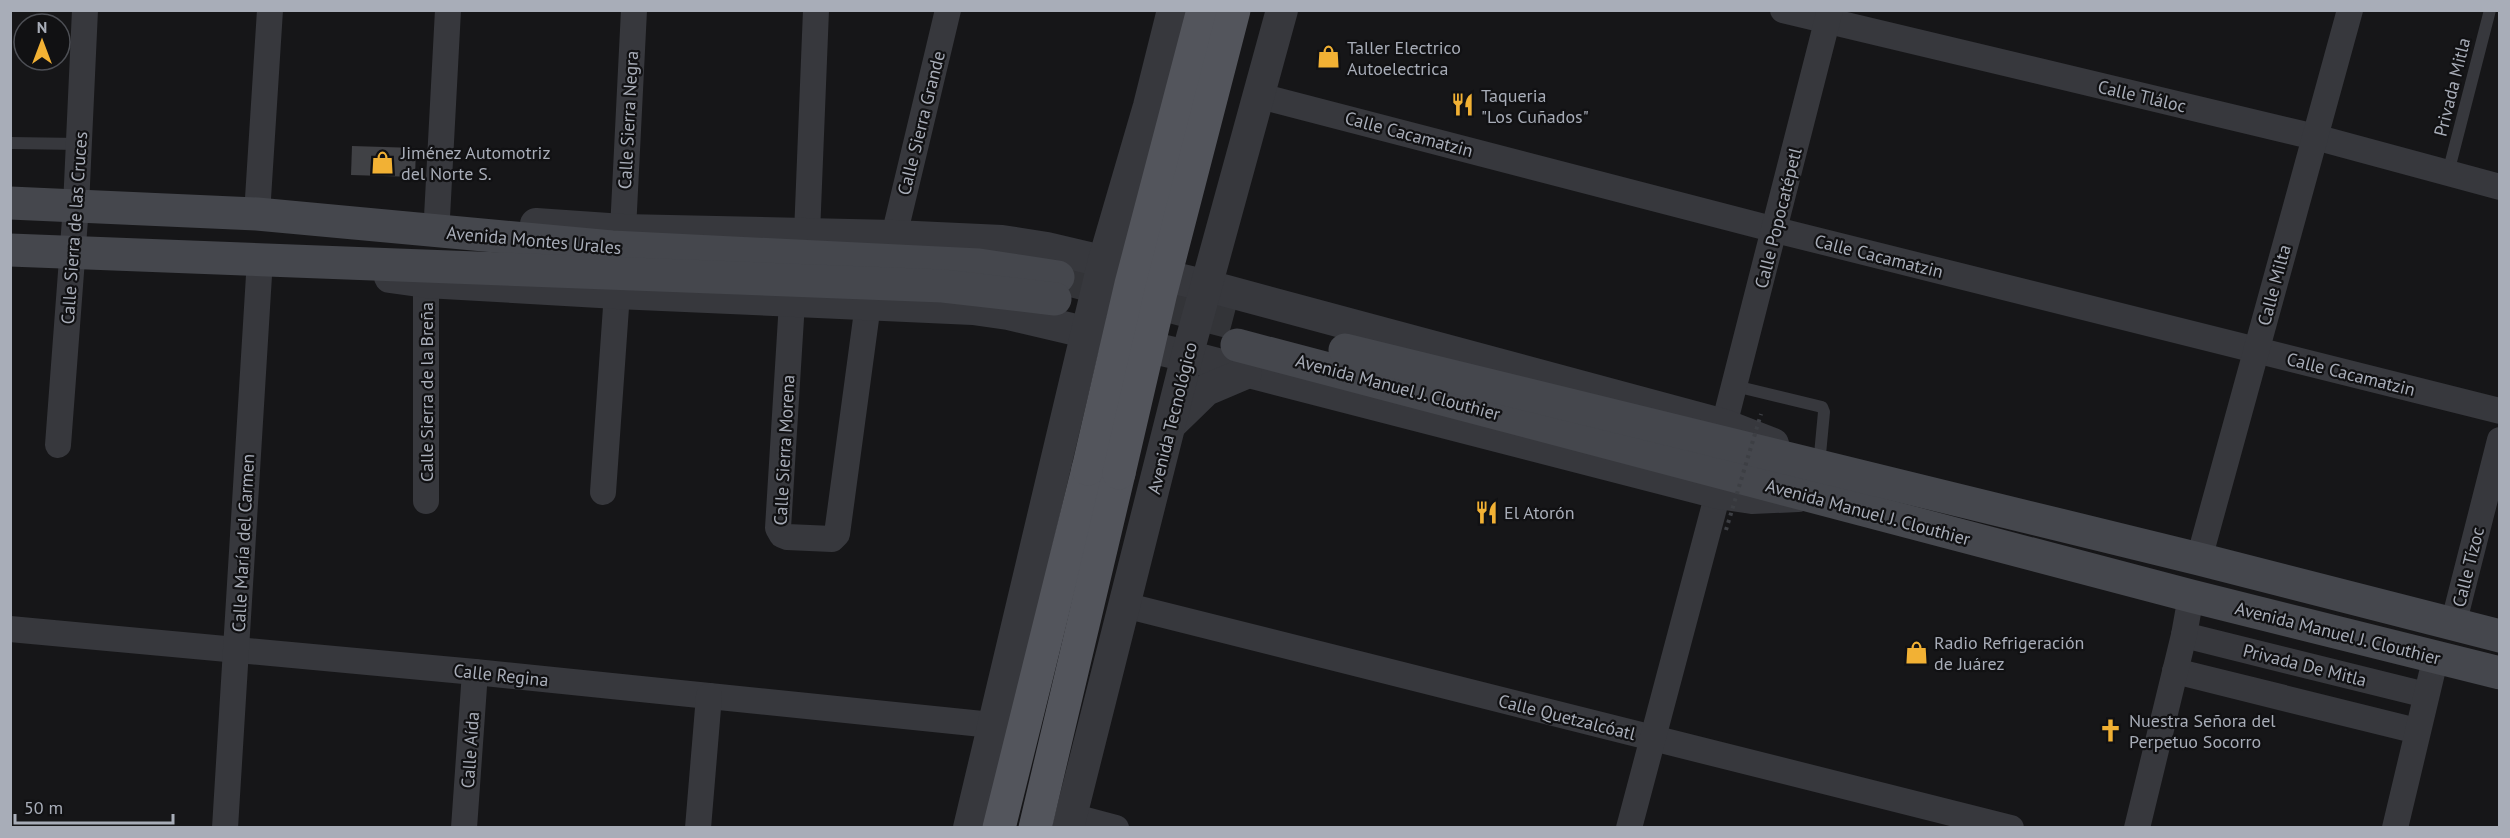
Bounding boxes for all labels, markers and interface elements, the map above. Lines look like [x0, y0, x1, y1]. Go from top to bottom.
north arrow [12, 12, 72, 72]
text: N [37, 17, 47, 37]
street label: Privada Mitla [2429, 35, 2475, 139]
place label: Taller Electrico Autoelectrica [1347, 36, 1461, 80]
shop icon: Taller Electrico Autoelectrica [1316, 44, 1342, 70]
street label: Calle Sierra Grande [892, 49, 950, 197]
street label: Calle Sierra Negra [613, 50, 643, 190]
street label: Calle Tláloc [2096, 75, 2188, 117]
place label: Taqueria "Los Cuñados" [1481, 84, 1589, 128]
restaurant icon: Taqueria "Los Cuñados" [1450, 92, 1476, 118]
street label: Calle Cacamatzin [1342, 106, 1476, 162]
street label: Calle Sierra de las Cruces [56, 131, 92, 325]
place label: Jiménez Automotriz del Norte S. [400, 141, 551, 185]
street label: Calle Popocatépetl [1749, 145, 1807, 291]
shop icon: Jiménez Automotriz del Norte S. [370, 149, 396, 175]
street label: Avenida Montes Urales [446, 221, 622, 259]
street label: Calle Cacamatzin [1812, 229, 1946, 283]
street label: Calle Milta [2252, 242, 2296, 328]
street label: Calle Sierra de la Breña [415, 302, 438, 482]
street label: Avenida Tecnológico [1142, 340, 1202, 496]
street label: Calle Cacamatzin [2284, 347, 2418, 401]
street label: Avenida Manuel J. Clouthier [1293, 349, 1503, 425]
street label: Calle Sierra Morena [769, 374, 799, 526]
street label: Calle María del Carmen [227, 453, 259, 633]
street label: Avenida Manuel J. Clouthier [1763, 474, 1973, 550]
restaurant icon: El Atorón [1473, 499, 1499, 525]
place label: El Atorón [1504, 501, 1575, 524]
street label: Calle Tízoc [2447, 525, 2489, 609]
street label: Avenida Manuel J. Clouthier [2233, 596, 2443, 670]
place label: Radio Refrigeración de Juárez [1934, 631, 2084, 675]
shop icon: Radio Refrigeración de Juárez [1903, 639, 1929, 665]
street label: Privada De Mitla [2241, 639, 2369, 691]
street label: Calle Regina [452, 659, 550, 691]
street label: Calle Quetzalcóatl [1496, 689, 1639, 745]
place label: Nuestra Señora del Perpetuo Socorro [2129, 709, 2276, 753]
street label: Calle Aída [456, 711, 484, 789]
church icon: Nuestra Señora del Perpetuo Socorro [2098, 717, 2124, 743]
scale bar [15, 787, 172, 825]
text: 50 m [24, 796, 63, 819]

